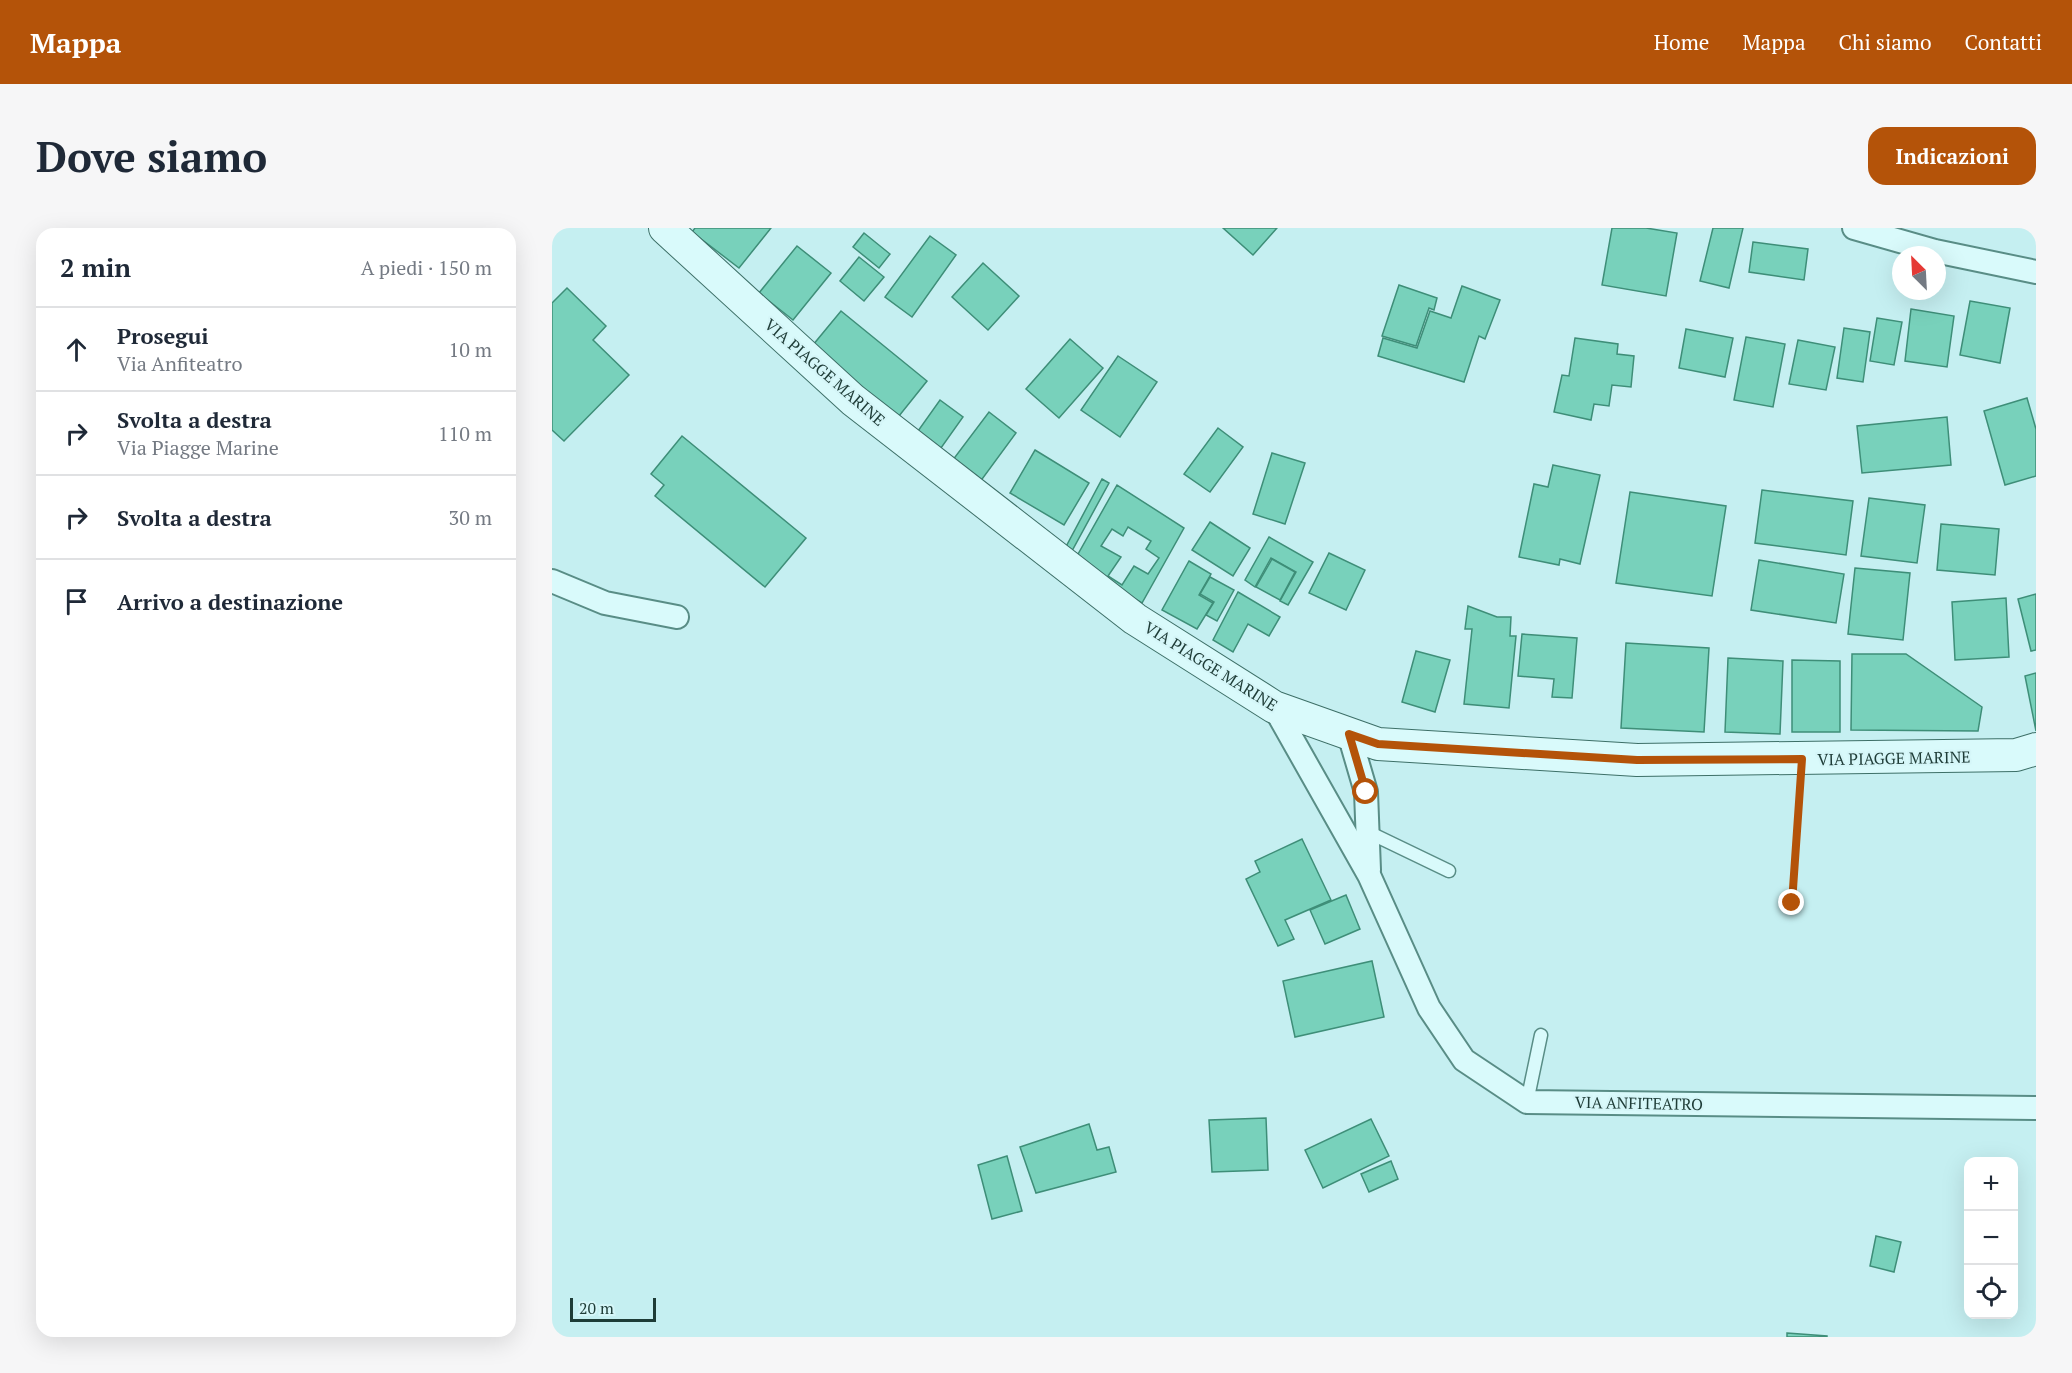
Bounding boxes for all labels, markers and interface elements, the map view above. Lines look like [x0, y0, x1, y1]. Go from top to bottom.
text: Mappa [30, 24, 121, 61]
text: Home [1654, 28, 1709, 56]
text: Mappa [1742, 28, 1806, 56]
text: Chi siamo [1839, 28, 1932, 56]
text: Contatti [1965, 28, 2042, 56]
button: Indicazioni [1868, 127, 2036, 185]
text: Dove siamo [36, 128, 267, 184]
north arrow [1892, 246, 1946, 300]
text: 2 min [60, 250, 131, 284]
text: A piedi · 150 m [361, 254, 492, 281]
street label: VIA PIAGGE MARINE [760, 313, 890, 431]
text: Prosegui [117, 321, 209, 350]
icon: ahead [60, 333, 93, 366]
text: 10 m [449, 336, 492, 363]
text: Via Anfiteatro [117, 350, 243, 377]
text: Svolta a destra [117, 405, 272, 434]
icon: right [60, 417, 93, 450]
text: 110 m [438, 420, 492, 447]
text: Via Piagge Marine [117, 434, 279, 461]
icon: right [60, 501, 93, 534]
text: Svolta a destra [117, 503, 272, 532]
text: 30 m [449, 504, 492, 531]
icon: arrive [60, 585, 93, 618]
text: Arrivo a destinazione [117, 587, 343, 616]
street label: VIA PIAGGE MARINE [1140, 616, 1282, 716]
street label: VIA PIAGGE MARINE [1817, 746, 1971, 770]
route start [1352, 778, 1378, 804]
route end [1778, 889, 1804, 915]
street label: VIA ANFITEATRO [1575, 1091, 1703, 1115]
map controls [1964, 1157, 2018, 1319]
button: + [1964, 1157, 2018, 1211]
button: − [1964, 1211, 2018, 1265]
button: locate [1964, 1265, 2018, 1319]
scale bar [570, 1295, 656, 1322]
text: 20 m [579, 1297, 614, 1319]

